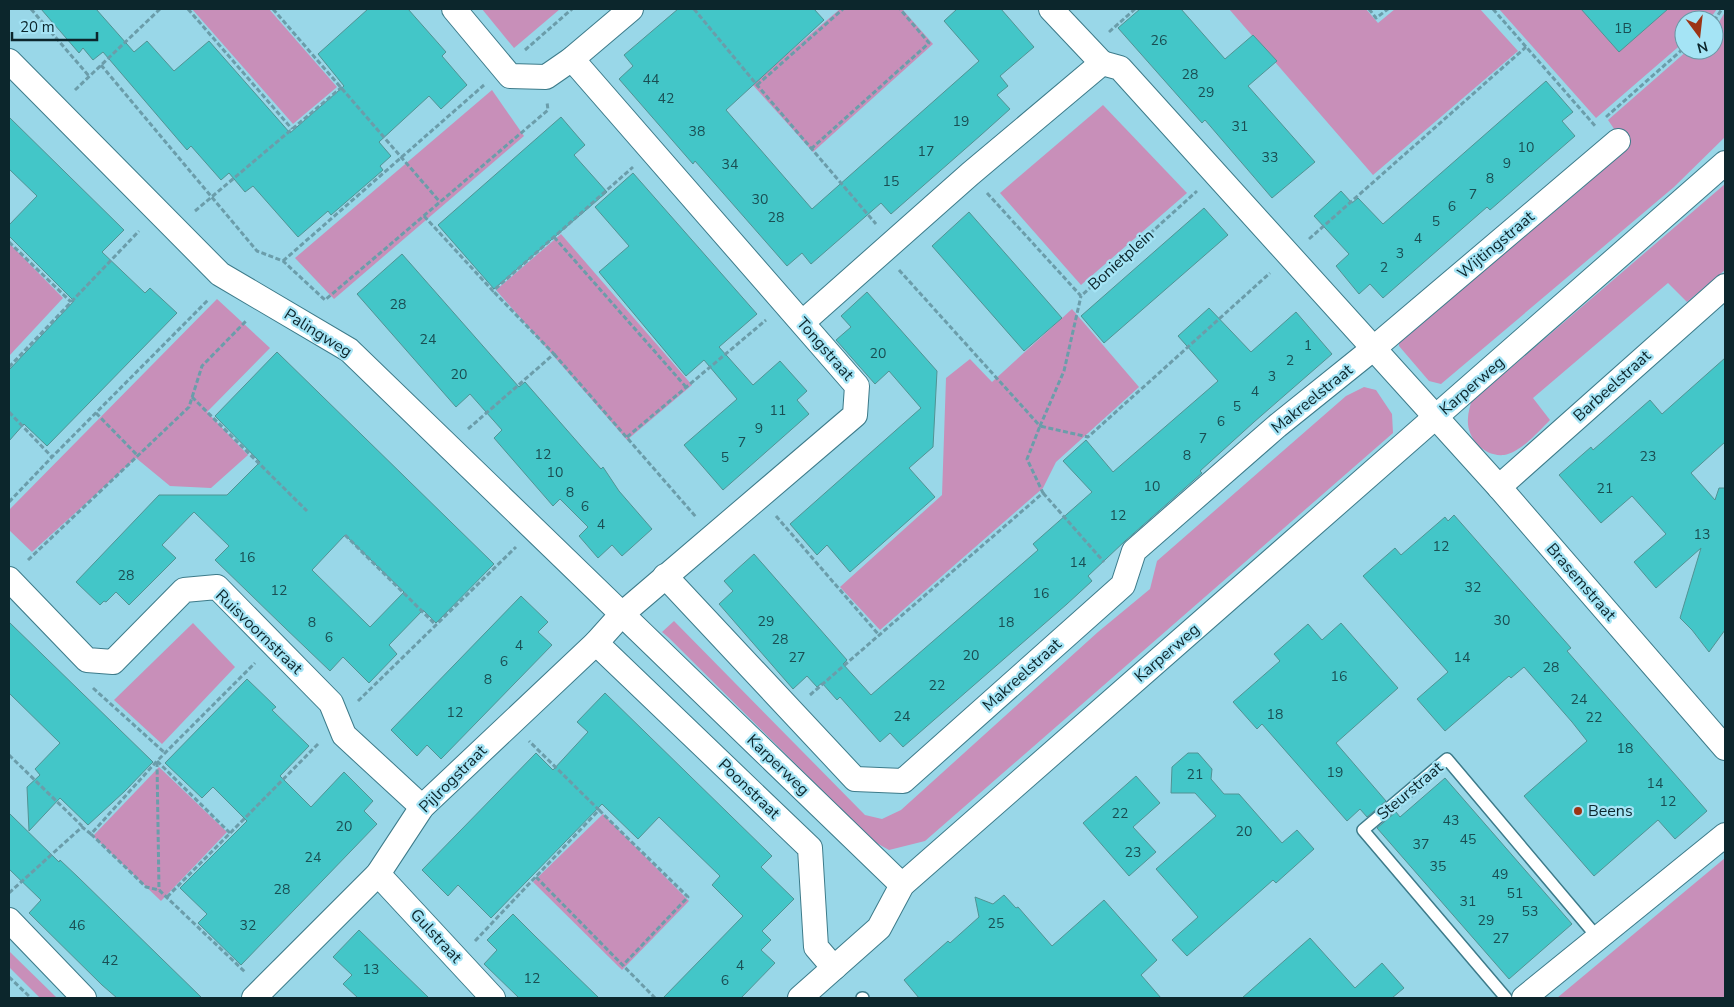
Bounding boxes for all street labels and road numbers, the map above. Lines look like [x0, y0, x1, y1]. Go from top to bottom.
street label: Wijtingstraat [1453, 206, 1539, 284]
street label: Bonietplein [1083, 224, 1159, 296]
street label: Palingweg [280, 303, 356, 363]
street label: Tongstraat [791, 313, 859, 386]
street label: Barbeelstraat [1568, 345, 1656, 427]
street label: Karperweg [1435, 352, 1509, 420]
street label: Makreelstraat [1267, 359, 1358, 439]
street label: Brasemstraat [1541, 538, 1621, 626]
street label: Ruisvoornstraat [211, 585, 308, 679]
street label: Karperweg [1130, 619, 1204, 687]
street label: Makreelstraat [978, 633, 1066, 716]
street label: Karperweg [742, 729, 814, 801]
street label: Pijlrogstraat [414, 740, 492, 818]
street label: Poonstraat [713, 754, 785, 824]
street label: Steurstraat [1372, 757, 1448, 825]
street label: Gulstraat [405, 904, 467, 968]

